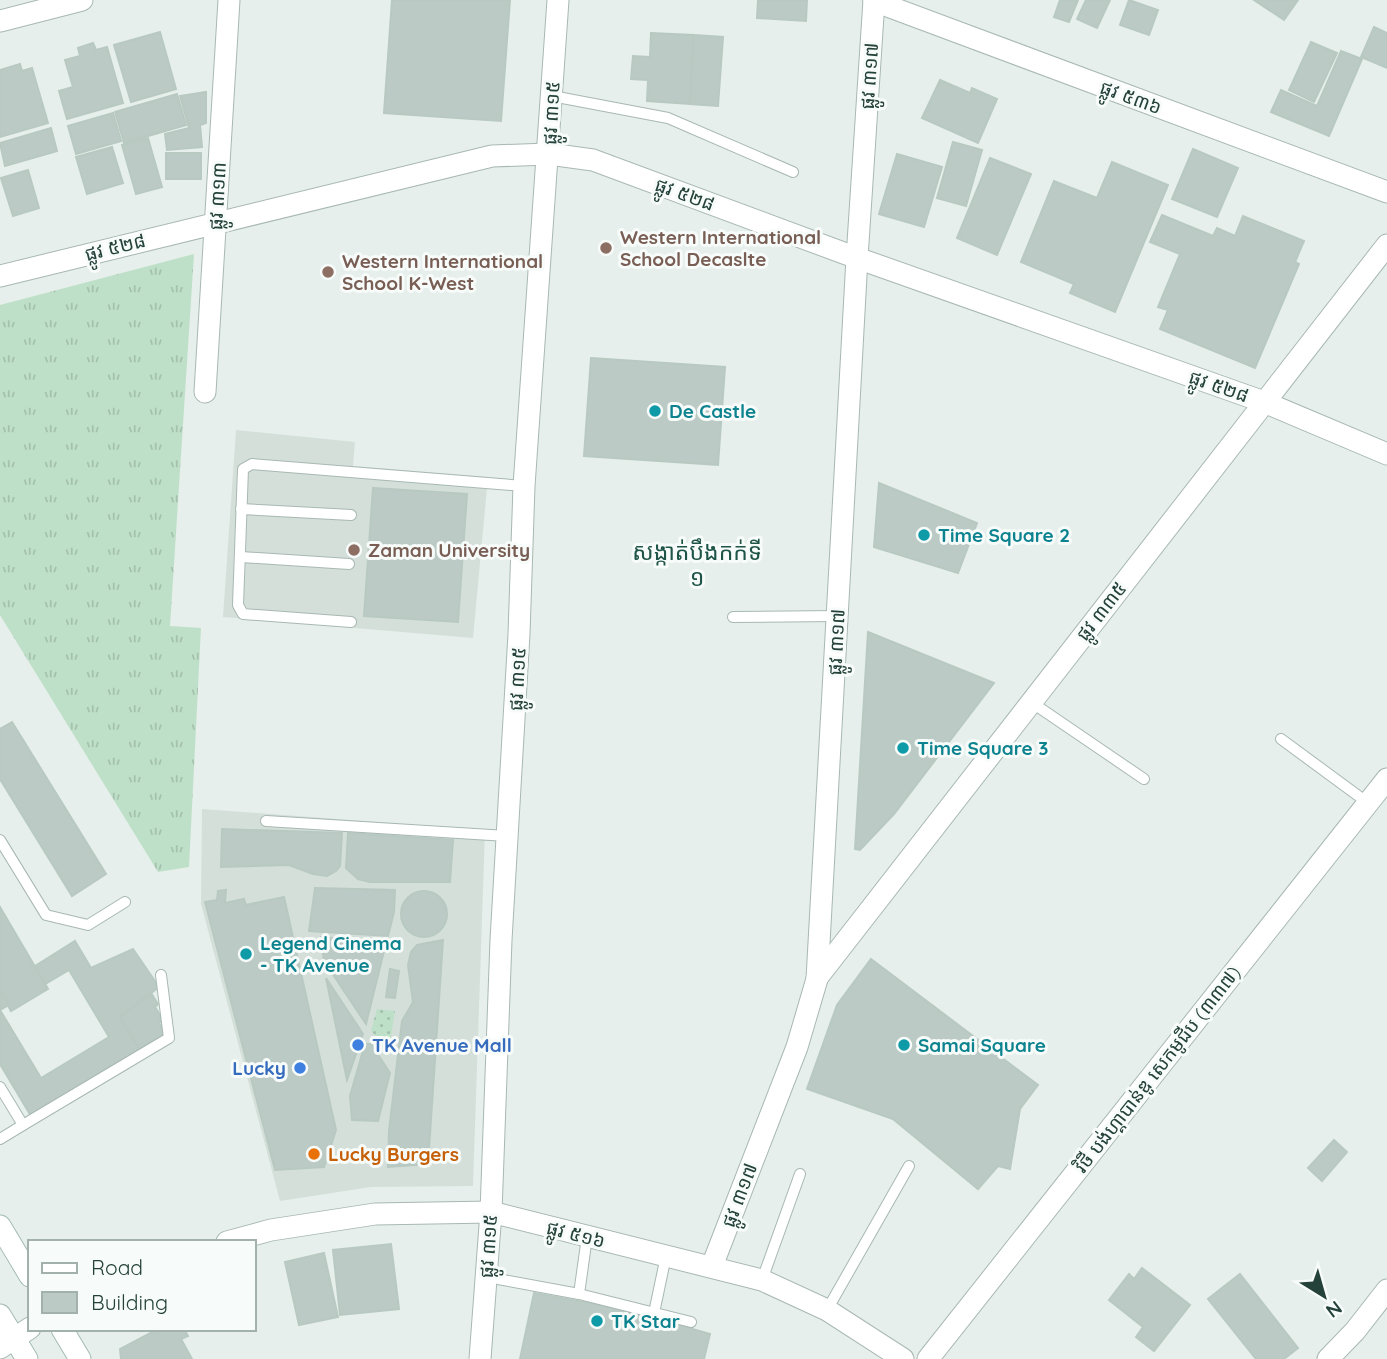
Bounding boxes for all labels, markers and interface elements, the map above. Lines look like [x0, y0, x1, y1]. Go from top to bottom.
street label: ផ្លូវ ៣១៧ [855, 42, 889, 111]
street label: ផ្លូវ ៥៣៦ [1095, 75, 1165, 124]
street label: ផ្លូវ ៣១៥ [537, 80, 570, 146]
street label: ផ្លូវ ៣១៣ [203, 161, 236, 231]
street label: ផ្លូវ ៥២៨ [650, 172, 718, 221]
place label: Western International School Decaslte [620, 225, 821, 271]
street label: ផ្លូវ ៥២៨ [82, 228, 149, 272]
marker: Western International School Decaslte [598, 240, 614, 256]
place label: Western International School K-West [342, 249, 543, 295]
marker: Western International School K-West [320, 264, 336, 280]
street label: ផ្លូវ ៥២៨ [1184, 365, 1252, 413]
place label: De Castle [669, 399, 756, 423]
marker: De Castle [647, 403, 663, 419]
place label: Time Square 2 [938, 523, 1070, 547]
marker: Time Square 2 [916, 527, 932, 543]
district label: សង្កាត់បឹងកក់ទី ១ [632, 537, 762, 592]
place label: Zaman University [368, 538, 530, 562]
marker: Zaman University [346, 542, 362, 558]
street label: ផ្លូវ ៣៣៥ [1071, 577, 1136, 649]
street label: ផ្លូវ ៣១៧ [822, 608, 855, 676]
street label: ផ្លូវ ៣១៥ [503, 646, 536, 712]
place label: Time Square 3 [917, 736, 1048, 760]
marker: Time Square 3 [895, 740, 911, 756]
place label: Legend Cinema - TK Avenue [260, 931, 402, 977]
marker: Legend Cinema - TK Avenue [238, 946, 254, 962]
street label: វិថី បង់ហ្គាបាន់ឌូ សេកមូជីប (៣៣៧) [1068, 961, 1246, 1178]
place label: TK Avenue Mall [372, 1033, 512, 1057]
place label: Samai Square [918, 1033, 1046, 1057]
marker: TK Avenue Mall [350, 1037, 366, 1053]
marker: Samai Square [896, 1037, 912, 1053]
place label: Lucky [232, 1056, 286, 1080]
marker: Lucky [292, 1060, 308, 1076]
place label: Lucky Burgers [328, 1142, 459, 1166]
marker: Lucky Burgers [306, 1146, 322, 1162]
street label: ផ្លូវ ៣១៧ [716, 1160, 767, 1232]
street label: ផ្លូវ ៣១៥ [474, 1213, 508, 1279]
street label: ផ្លូវ ៥១៦ [543, 1215, 608, 1258]
legend [28, 1240, 256, 1331]
text: Road [91, 1254, 143, 1280]
north arrow [1289, 1261, 1359, 1331]
text: Building [91, 1289, 168, 1315]
text: N [1321, 1296, 1347, 1323]
place label: TK Star [611, 1309, 680, 1333]
marker: TK Star [589, 1313, 605, 1329]

